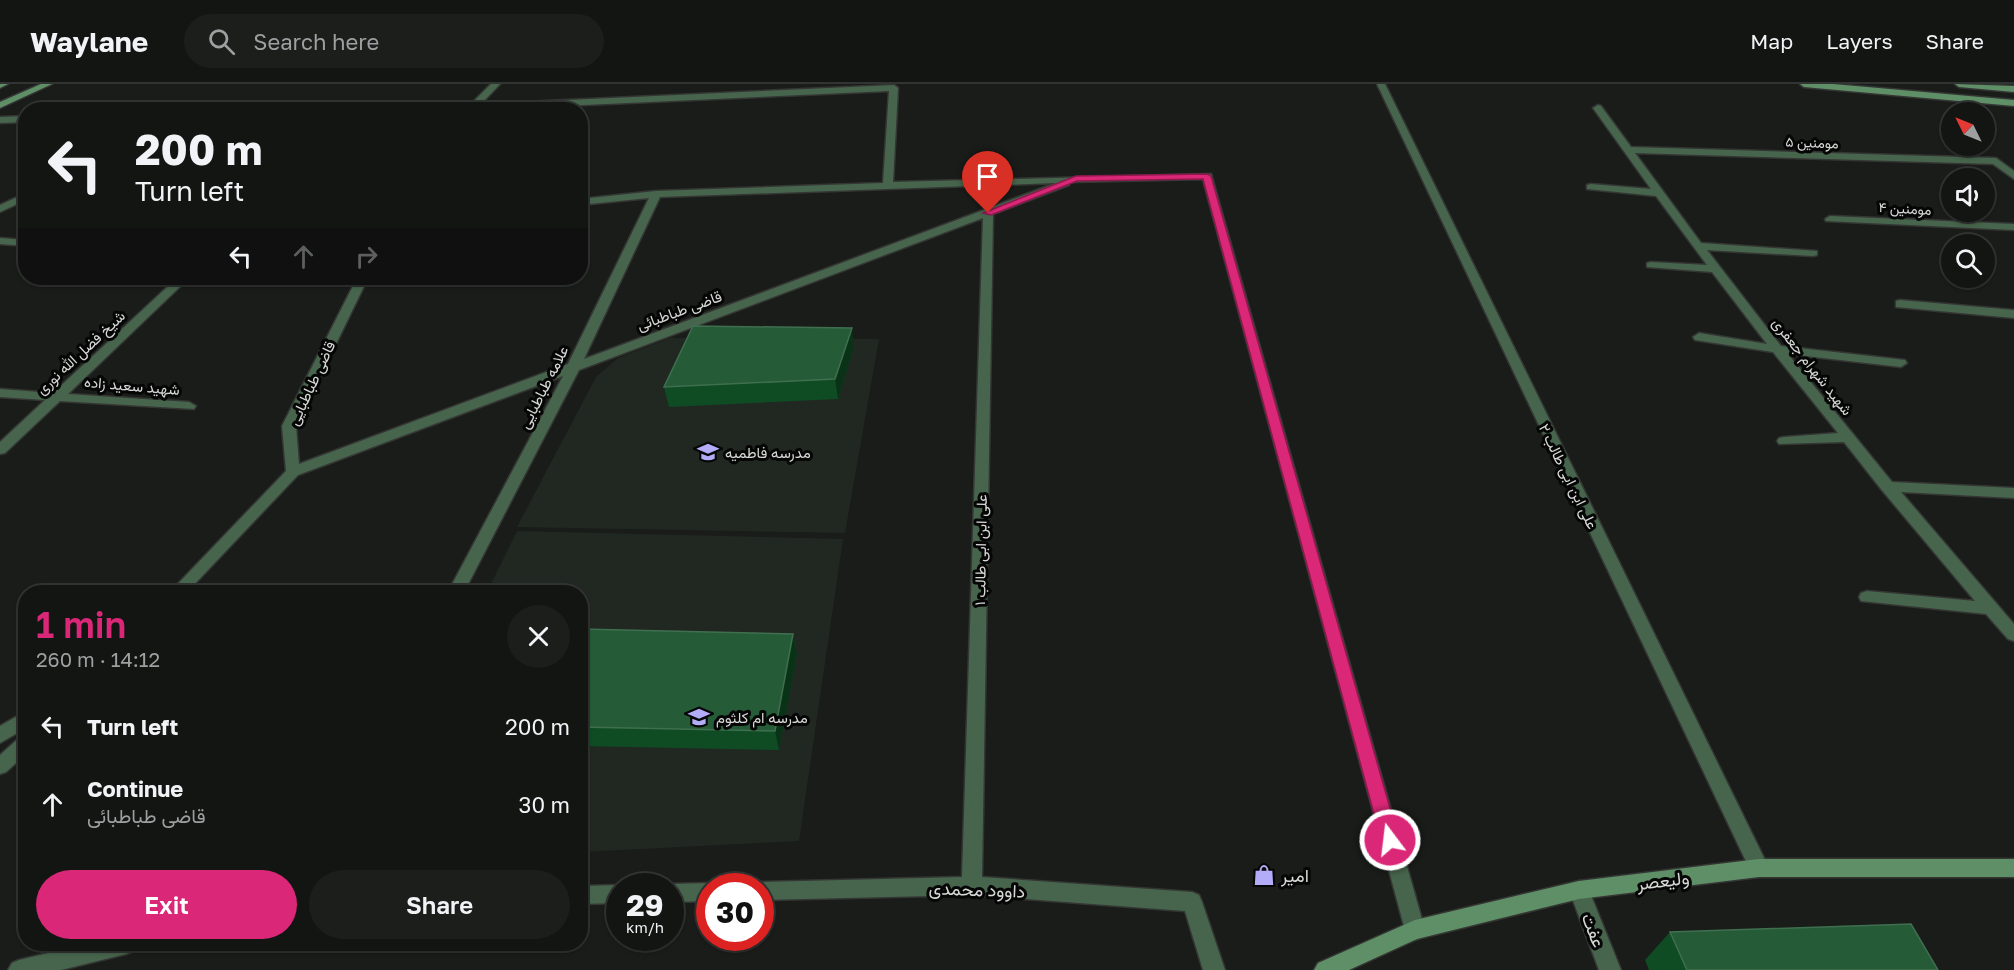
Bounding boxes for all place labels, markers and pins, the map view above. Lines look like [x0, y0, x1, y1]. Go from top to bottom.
pin [962, 151, 1013, 213]
school or university icon: مدرسه فاطمیه [696, 440, 720, 464]
place label: مدرسه فاطمیه [725, 443, 811, 462]
school or university icon: مدرسه ام کلثوم [687, 705, 711, 729]
place label: مدرسه ام کلثوم [716, 708, 808, 728]
shop icon: امیر [1252, 863, 1276, 887]
place label: امیر [1280, 864, 1309, 887]

